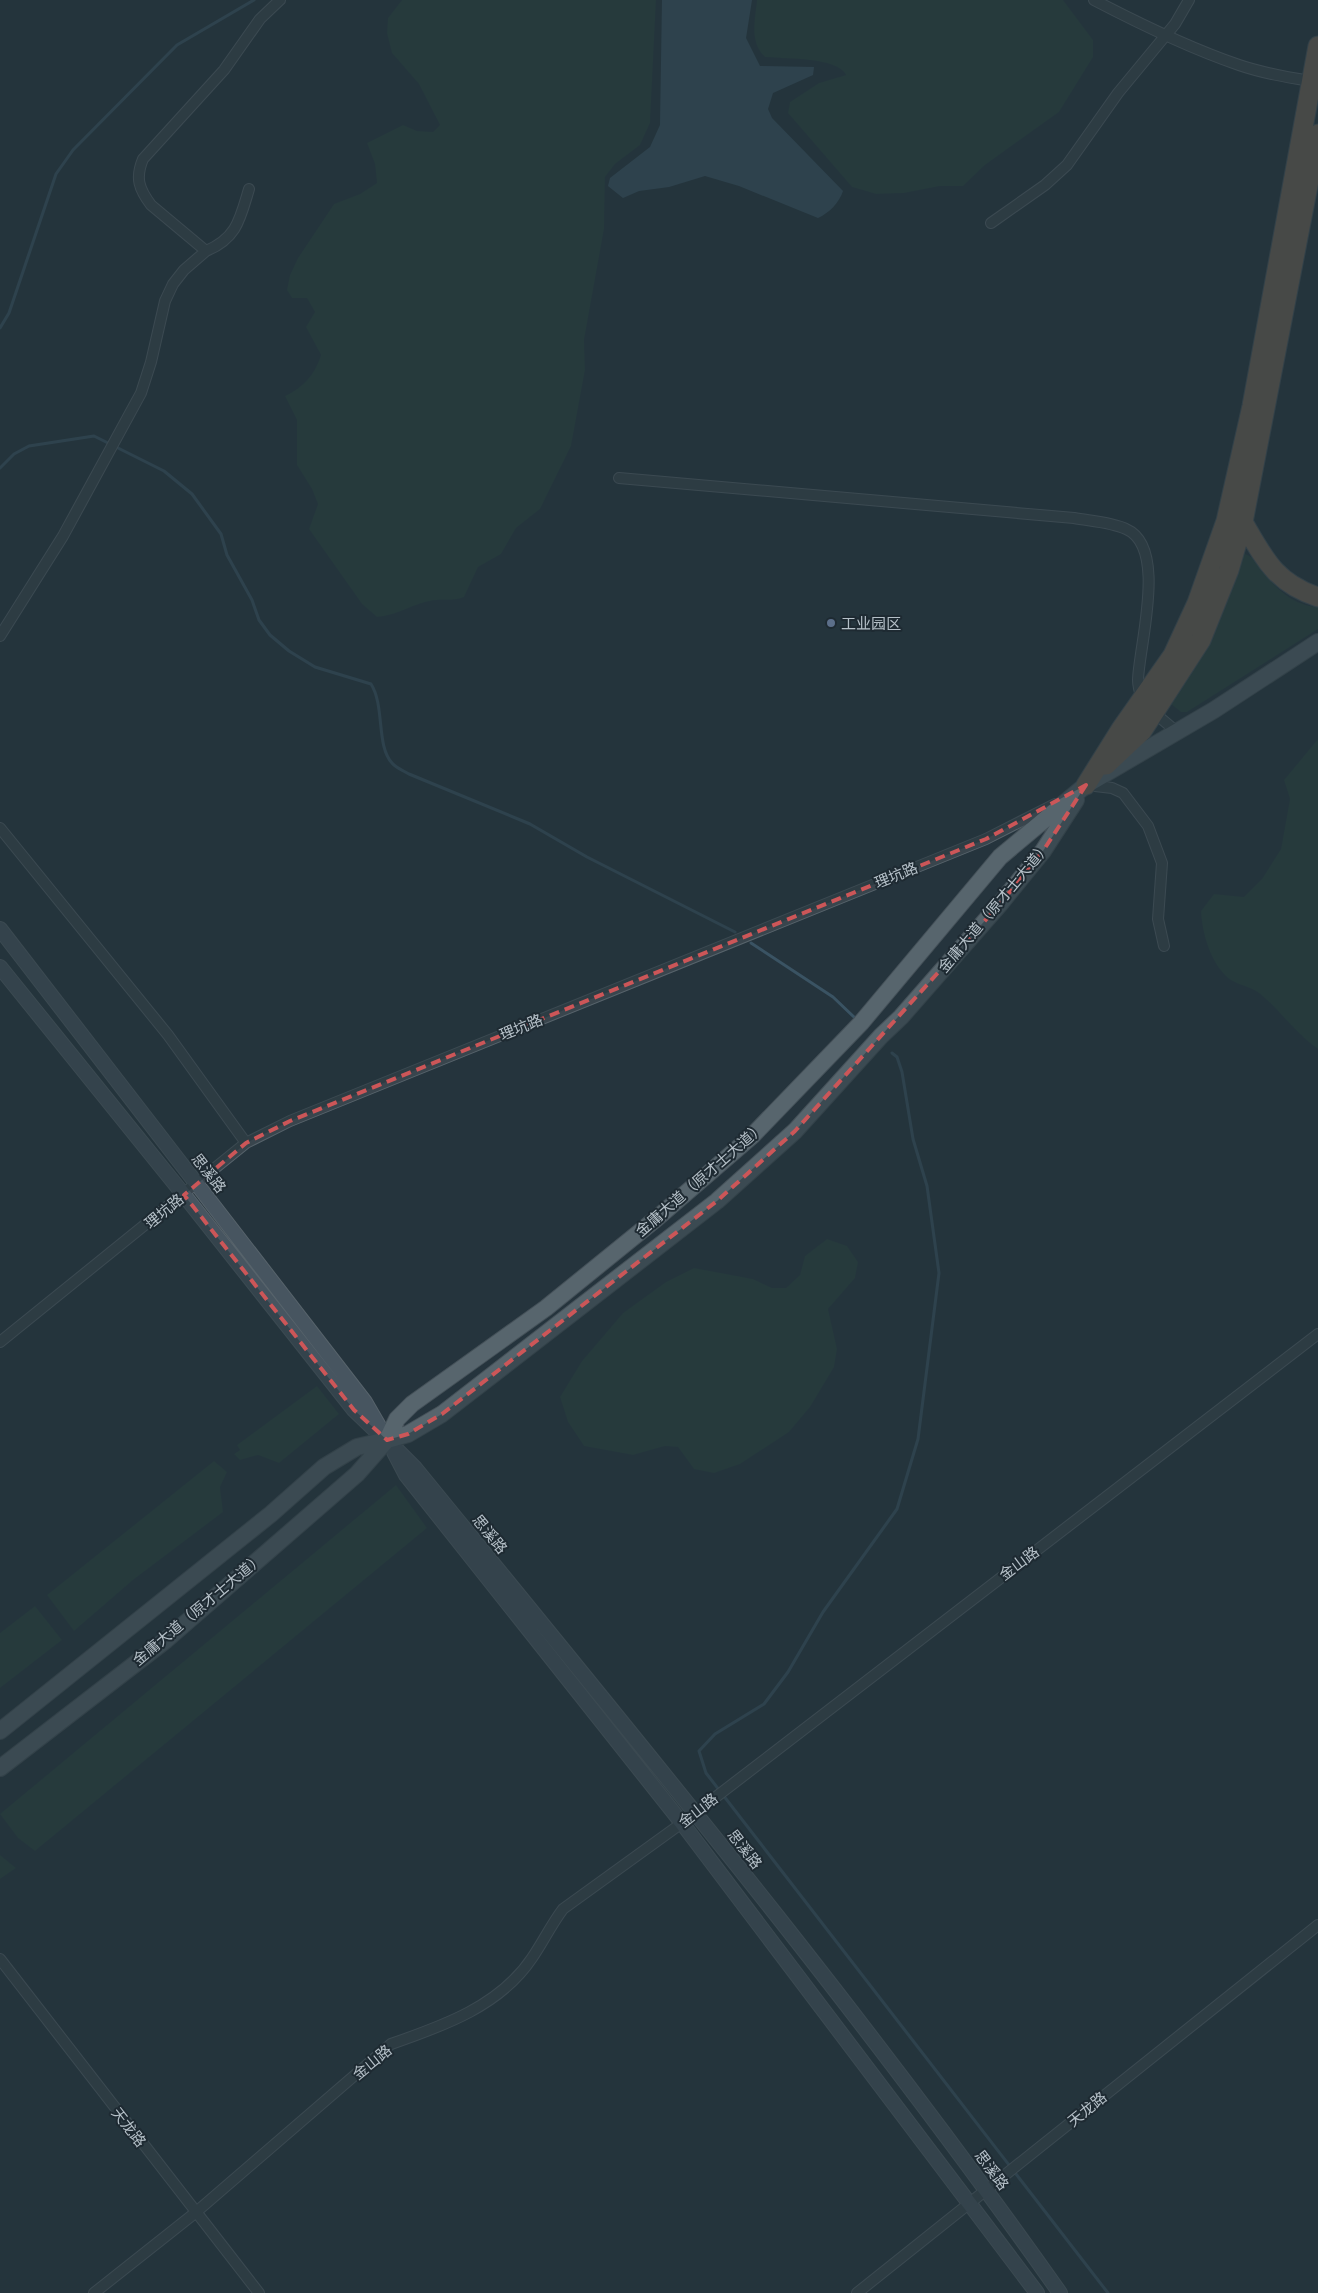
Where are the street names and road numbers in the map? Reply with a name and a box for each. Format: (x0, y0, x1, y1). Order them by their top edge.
street label: 金庸大道（原才士大道） (934, 838, 1054, 976)
street label: 理坑路 (872, 859, 920, 891)
street label: 理坑路 (497, 1011, 545, 1043)
street label: 金庸大道（原才士大道） (632, 1118, 768, 1240)
street label: 思溪路 (188, 1150, 230, 1196)
street label: 理坑路 (141, 1190, 187, 1232)
street label: 思溪路 (469, 1511, 511, 1557)
street label: 金山路 (996, 1543, 1042, 1583)
street label: 金庸大道（原才士大道） (129, 1549, 267, 1669)
street label: 金山路 (675, 1789, 721, 1831)
street label: 思溪路 (724, 1826, 766, 1872)
street label: 金山路 (349, 2041, 395, 2083)
street label: 天龙路 (1064, 2088, 1110, 2130)
street label: 天龙路 (108, 2104, 150, 2150)
street label: 思溪路 (972, 2147, 1012, 2193)

